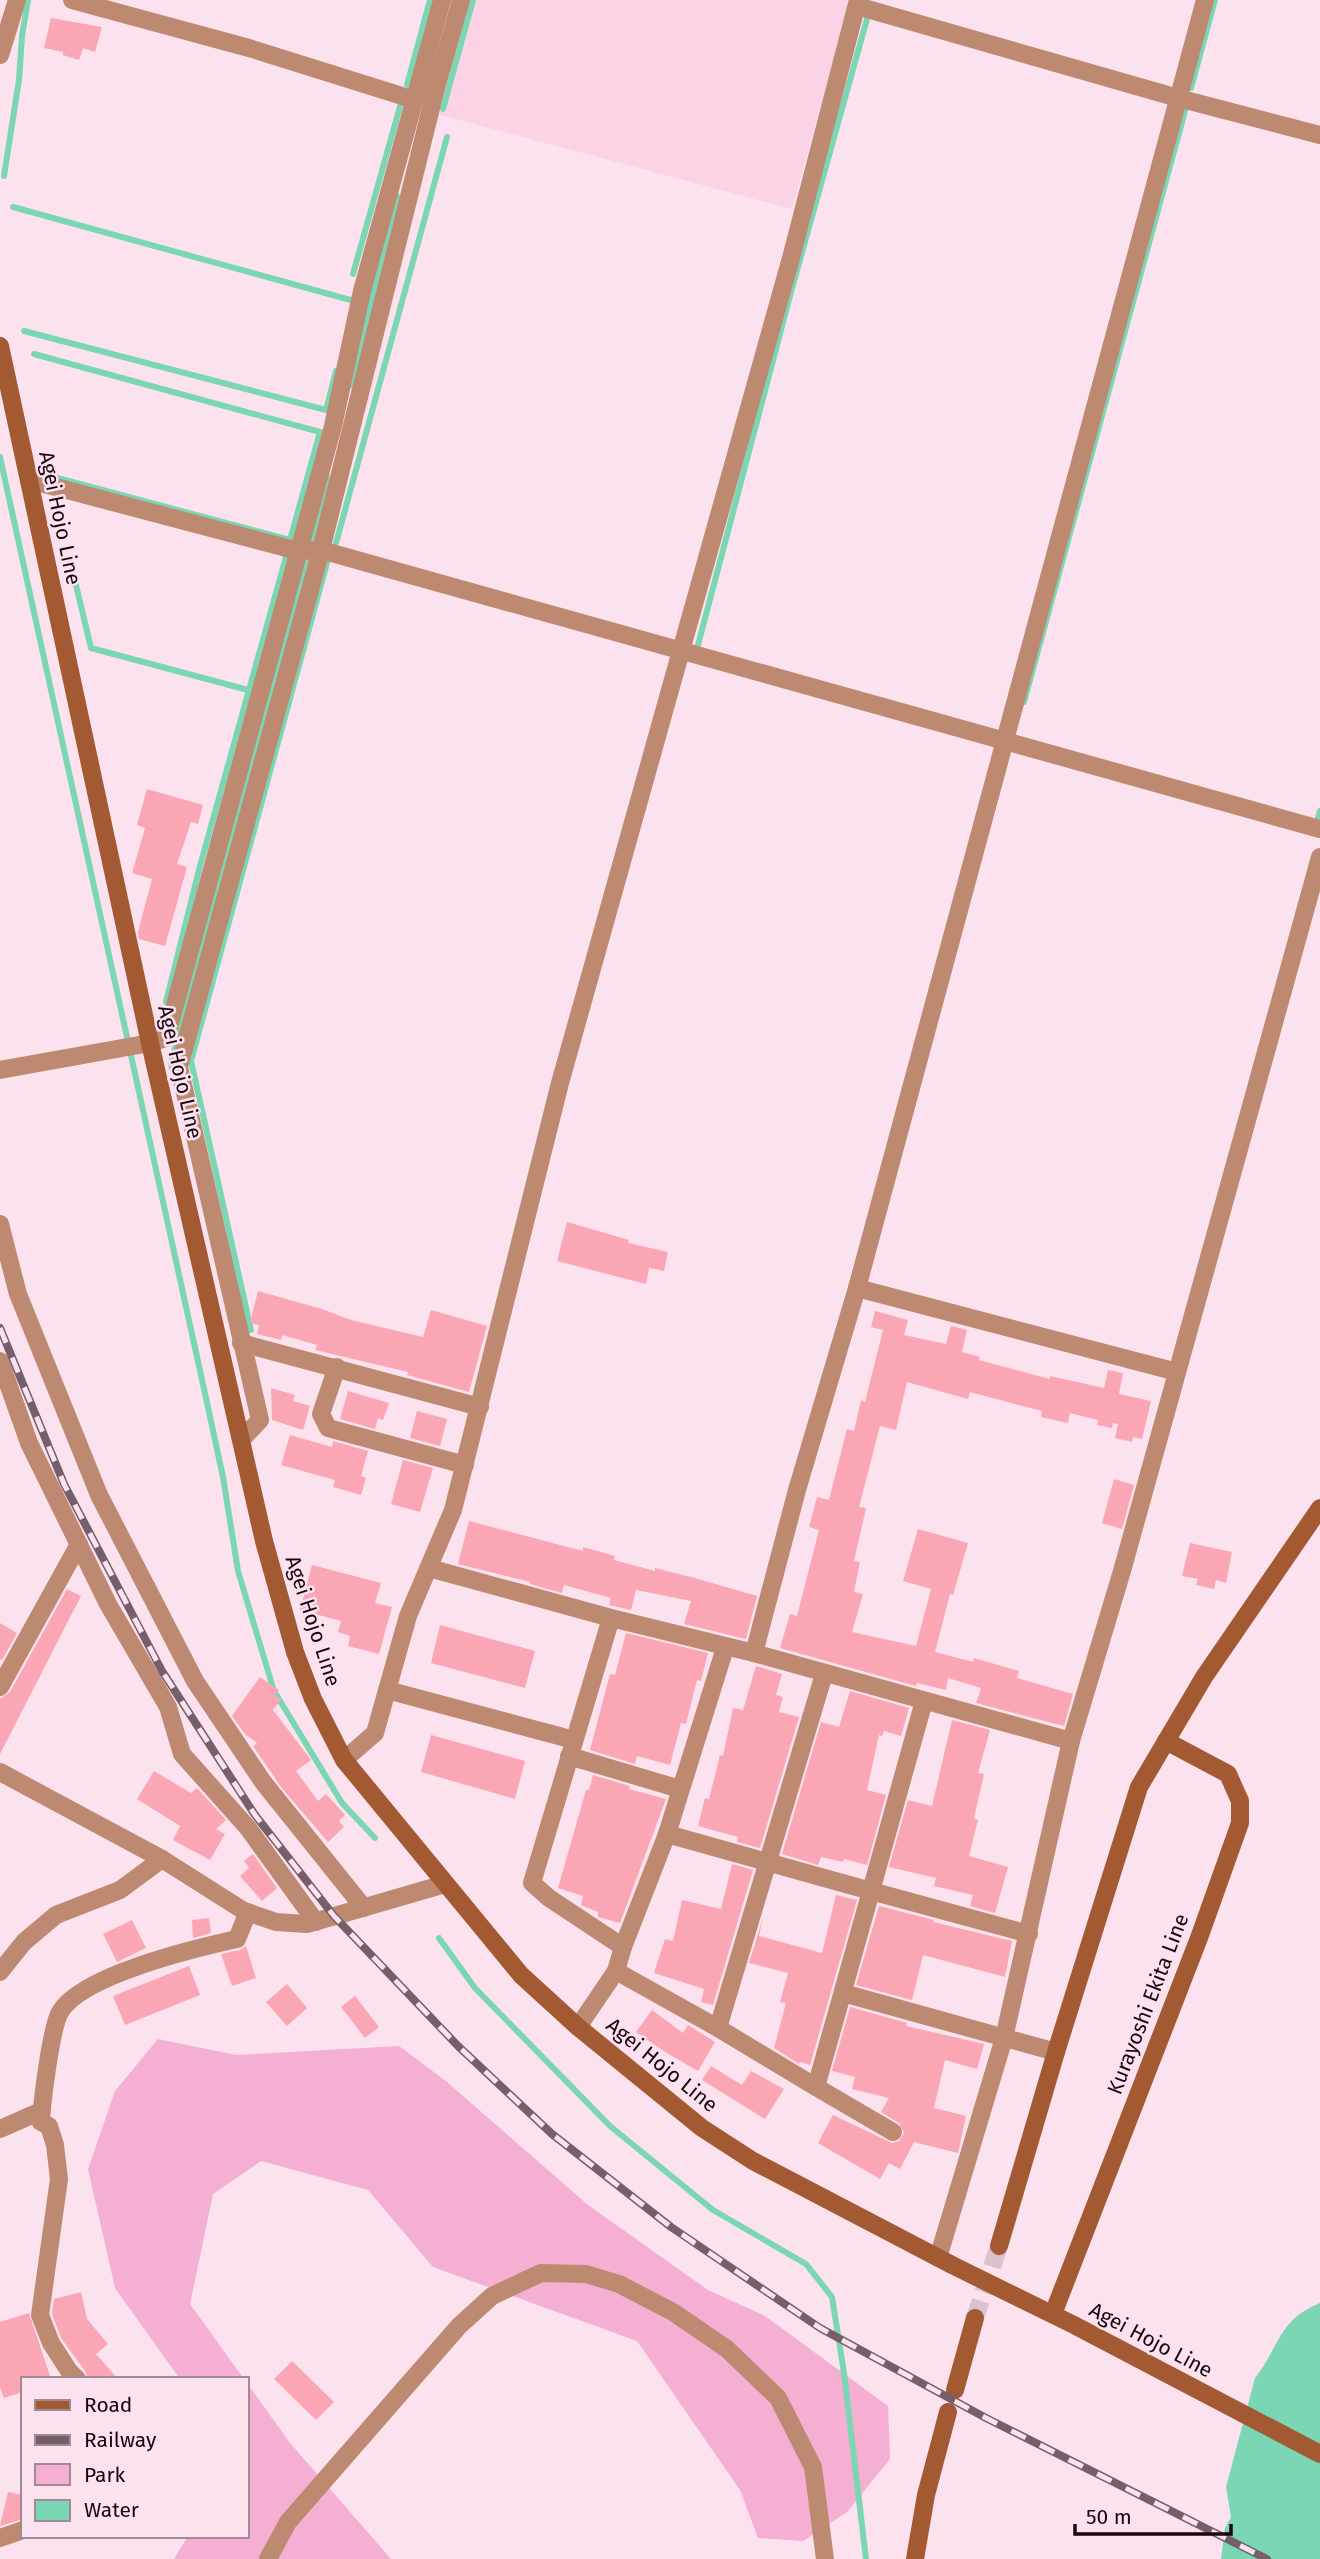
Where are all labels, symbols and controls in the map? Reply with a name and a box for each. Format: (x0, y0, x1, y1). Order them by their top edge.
street label: Agei Hojo Line (33, 449, 87, 587)
street label: Agei Hojo Line (152, 1003, 208, 1141)
street label: Agei Hojo Line (280, 1552, 346, 1690)
street label: Kurayoshi Ekita Line (1102, 1910, 1194, 2098)
street label: Agei Hojo Line (601, 2012, 723, 2118)
street label: Agei Hojo Line (1085, 2297, 1217, 2383)
legend (21, 2377, 248, 2538)
text: Road (84, 2392, 132, 2418)
text: Railway (84, 2427, 157, 2453)
text: Park (84, 2462, 126, 2488)
scale bar (1075, 2492, 1231, 2536)
text: Water (84, 2497, 139, 2523)
text: 50 m (1086, 2504, 1132, 2530)

